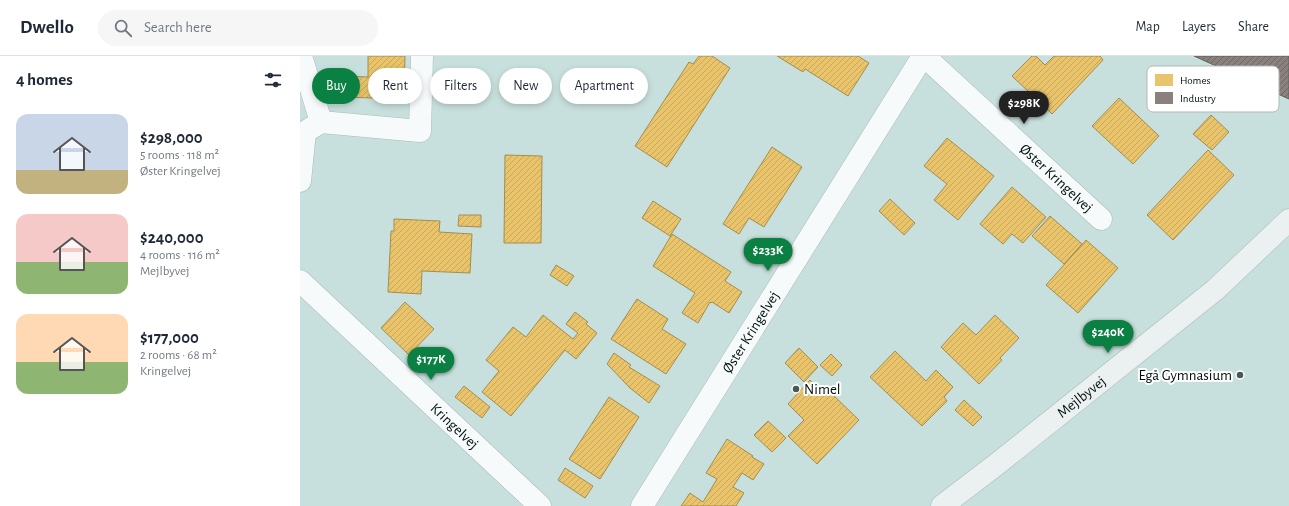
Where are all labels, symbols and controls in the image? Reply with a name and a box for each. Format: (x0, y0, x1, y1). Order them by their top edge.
search box (98, 10, 378, 46)
icon: search (112, 17, 134, 39)
text: Dwello (20, 18, 74, 37)
text: Search here (144, 20, 212, 35)
text: Map (1135, 20, 1160, 34)
text: Layers (1182, 20, 1216, 34)
text: Share (1238, 20, 1269, 34)
legend (1147, 66, 1279, 112)
chip: Buy (312, 68, 360, 104)
chip: Rent (368, 68, 422, 104)
chip: Filters (430, 68, 491, 104)
chip: New (499, 68, 552, 104)
chip: Apartment (560, 68, 648, 104)
icon: filters (262, 69, 284, 91)
text: 4 homes (16, 71, 73, 88)
text: Homes (1180, 75, 1211, 86)
pin: $298K (996, 91, 1052, 125)
text: Industry (1180, 93, 1216, 104)
text: $298K (1008, 97, 1040, 110)
text: $298,000 (140, 129, 203, 146)
icon: home (48, 130, 96, 178)
street label: Øster Kringelvej (1017, 141, 1095, 215)
text: 5 rooms · 118 m² (140, 149, 219, 162)
text: Øster Kringelvej (140, 165, 221, 178)
text: $240,000 (140, 229, 204, 246)
icon: home (48, 230, 96, 278)
pin: $233K (740, 238, 796, 272)
text: $233K (753, 244, 783, 257)
text: 4 rooms · 116 m² (140, 249, 220, 262)
text: Mejlbyvej (140, 265, 189, 278)
street label: Øster Kringelvej (720, 289, 782, 376)
pin: $240K (1080, 320, 1136, 354)
text: $240K (1092, 326, 1124, 339)
text: $177,000 (140, 329, 199, 346)
icon: home (48, 330, 96, 378)
pin: $177K (403, 347, 459, 381)
text: 2 rooms · 68 m² (140, 349, 217, 362)
text: $177K (416, 353, 446, 366)
text: Kringelvej (140, 365, 191, 378)
place label: Egå Gymnasium (1139, 368, 1232, 383)
marker: Egå Gymnasium (1235, 370, 1245, 380)
street label: Mejlbyvej (1055, 373, 1109, 421)
place label: Nimel (804, 382, 841, 397)
marker: Nimel (791, 384, 801, 394)
street label: Kringelvej (428, 401, 481, 452)

